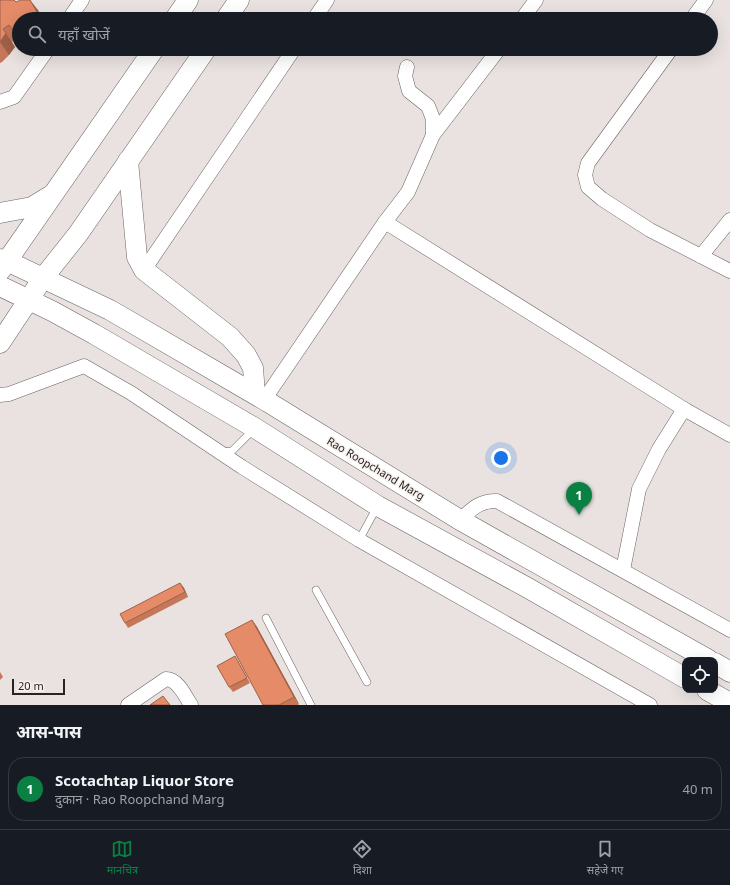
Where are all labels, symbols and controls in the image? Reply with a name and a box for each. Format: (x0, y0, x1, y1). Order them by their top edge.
search box (12, 12, 718, 56)
icon: search (26, 23, 48, 45)
text: यहाँ खोजें (58, 24, 110, 44)
street label: Rao Roopchand Marg (324, 433, 428, 503)
your location (491, 448, 511, 468)
pin: 1 (566, 482, 592, 515)
map controls (682, 657, 718, 693)
button: locate (682, 657, 718, 693)
scale bar (12, 677, 65, 696)
text: 20 m (18, 678, 44, 693)
text: आस-पास (16, 720, 81, 743)
text: Scotachtap Liquor Store (55, 770, 234, 790)
text: 1 (26, 780, 34, 798)
text: 40 m (683, 780, 713, 798)
text: दुकान · Rao Roopchand Marg (55, 790, 224, 808)
tab: मानचित्र (107, 838, 138, 877)
tab: दिशा (351, 838, 373, 877)
tab: सहेजे गए (587, 838, 623, 877)

